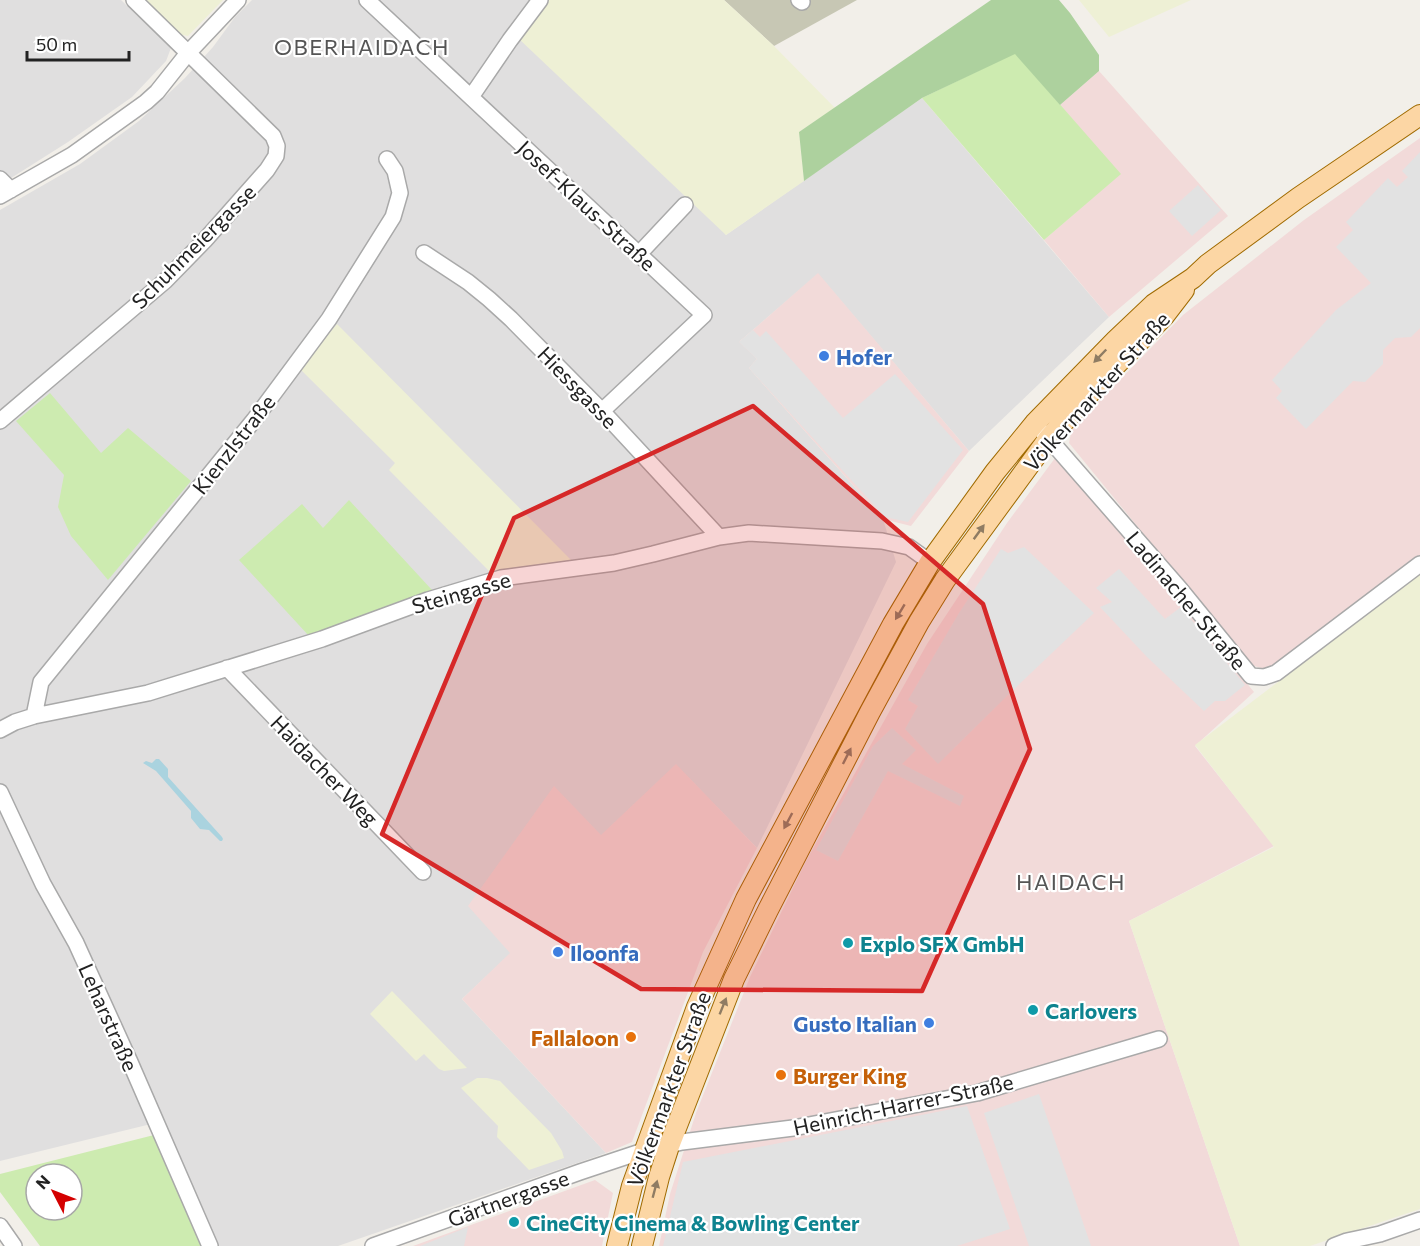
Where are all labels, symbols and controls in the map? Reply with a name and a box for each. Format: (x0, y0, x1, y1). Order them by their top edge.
scale bar (27, 24, 129, 62)
text: 50 m (36, 33, 77, 55)
district label: OBERHAIDACH (274, 33, 450, 60)
street label: Josef-Klaus-Straße (513, 135, 661, 275)
street label: Schuhmeiergasse (126, 179, 260, 313)
street label: Völkermarkter Straße (1018, 306, 1174, 476)
street label: Hiessgasse (533, 341, 623, 433)
place label: Hofer (836, 344, 893, 369)
one-way arrow (1094, 348, 1107, 363)
marker: Hofer (817, 349, 831, 363)
street label: Kienzlstraße (186, 389, 280, 499)
one-way arrow (973, 525, 985, 540)
street label: Ladinacher Straße (1122, 526, 1252, 674)
street label: Steingasse (409, 566, 513, 618)
one-way arrow (895, 604, 906, 620)
street label: Haidacher Weg (266, 710, 384, 830)
one-way arrow (842, 748, 852, 765)
one-way arrow (783, 812, 792, 829)
district label: HAIDACH (1016, 868, 1126, 895)
place label: Explo SFX GmbH (860, 931, 1025, 956)
marker: Explo SFX GmbH (841, 936, 855, 950)
place label: Iloonfa (570, 940, 639, 965)
marker: Iloonfa (551, 945, 565, 959)
street label: Leharstraße (74, 959, 144, 1075)
street label: Völkermarkter Straße (621, 988, 715, 1190)
one-way arrow (718, 997, 728, 1015)
place label: Carlovers (1045, 998, 1137, 1023)
marker: Carlovers (1026, 1003, 1040, 1017)
place label: Gusto Italian (793, 1011, 917, 1036)
marker: Gusto Italian (922, 1016, 936, 1030)
place label: Fallaloon (531, 1025, 619, 1050)
marker: Fallaloon (624, 1030, 638, 1044)
place label: Burger King (793, 1063, 907, 1088)
marker: Burger King (774, 1068, 788, 1082)
street label: Heinrich-Harrer-Straße (791, 1068, 1015, 1140)
north arrow (24, 1162, 84, 1222)
street label: Gärtnergasse (444, 1165, 572, 1231)
text: N (31, 1171, 54, 1192)
one-way arrow (651, 1180, 661, 1198)
place label: CineCity Cinema & Bowling Center (526, 1210, 860, 1235)
marker: CineCity Cinema & Bowling Center (507, 1215, 521, 1229)

